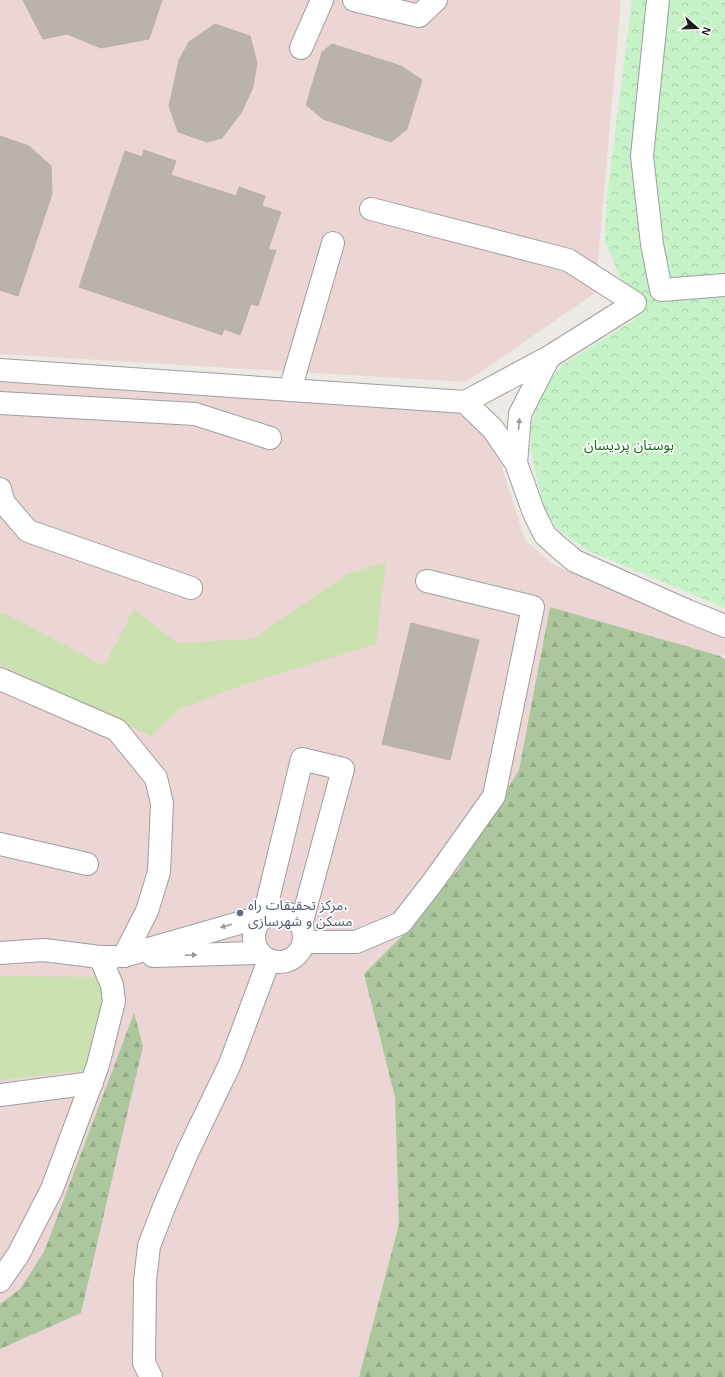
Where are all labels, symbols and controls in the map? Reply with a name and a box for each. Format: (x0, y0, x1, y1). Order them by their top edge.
north arrow (677, 8, 717, 48)
text: N (699, 26, 713, 37)
one-way arrow (516, 418, 523, 430)
park label: بوستان پردیسان (584, 437, 674, 455)
place label: مرکز تحقیقات راه، مسکن و شهرسازی (248, 897, 353, 930)
marker: مرکز تحقیقات راه، مسکن و شهرسازی (235, 908, 245, 918)
one-way arrow (220, 924, 233, 930)
one-way arrow (185, 952, 198, 958)

